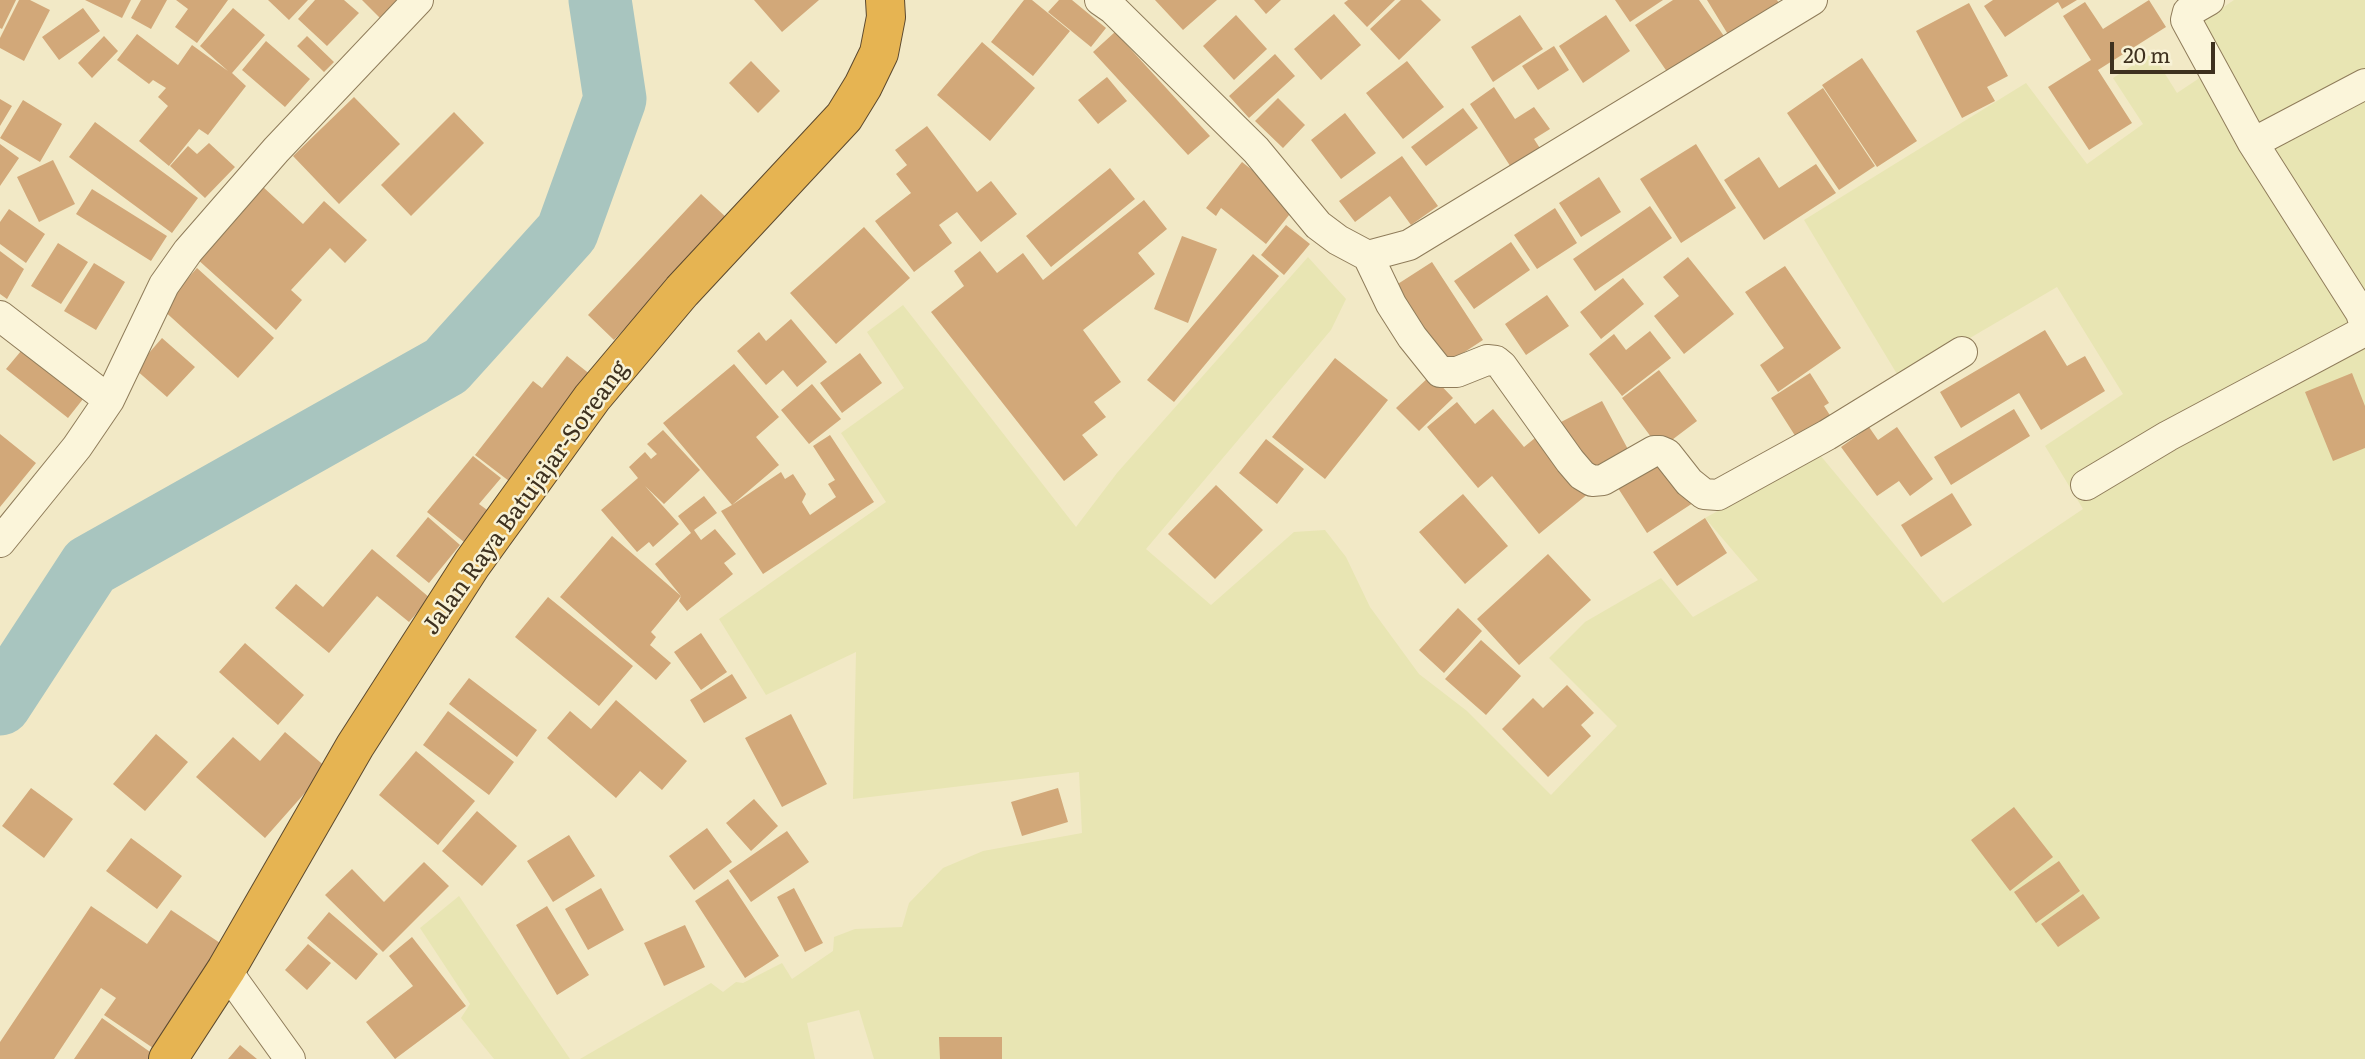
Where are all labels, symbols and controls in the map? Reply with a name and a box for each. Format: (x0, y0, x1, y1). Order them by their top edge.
scale bar (2113, 28, 2218, 72)
text: 20 m (2123, 38, 2170, 69)
street label: Jalan Raya Batujajar-Soreang (417, 355, 635, 641)

